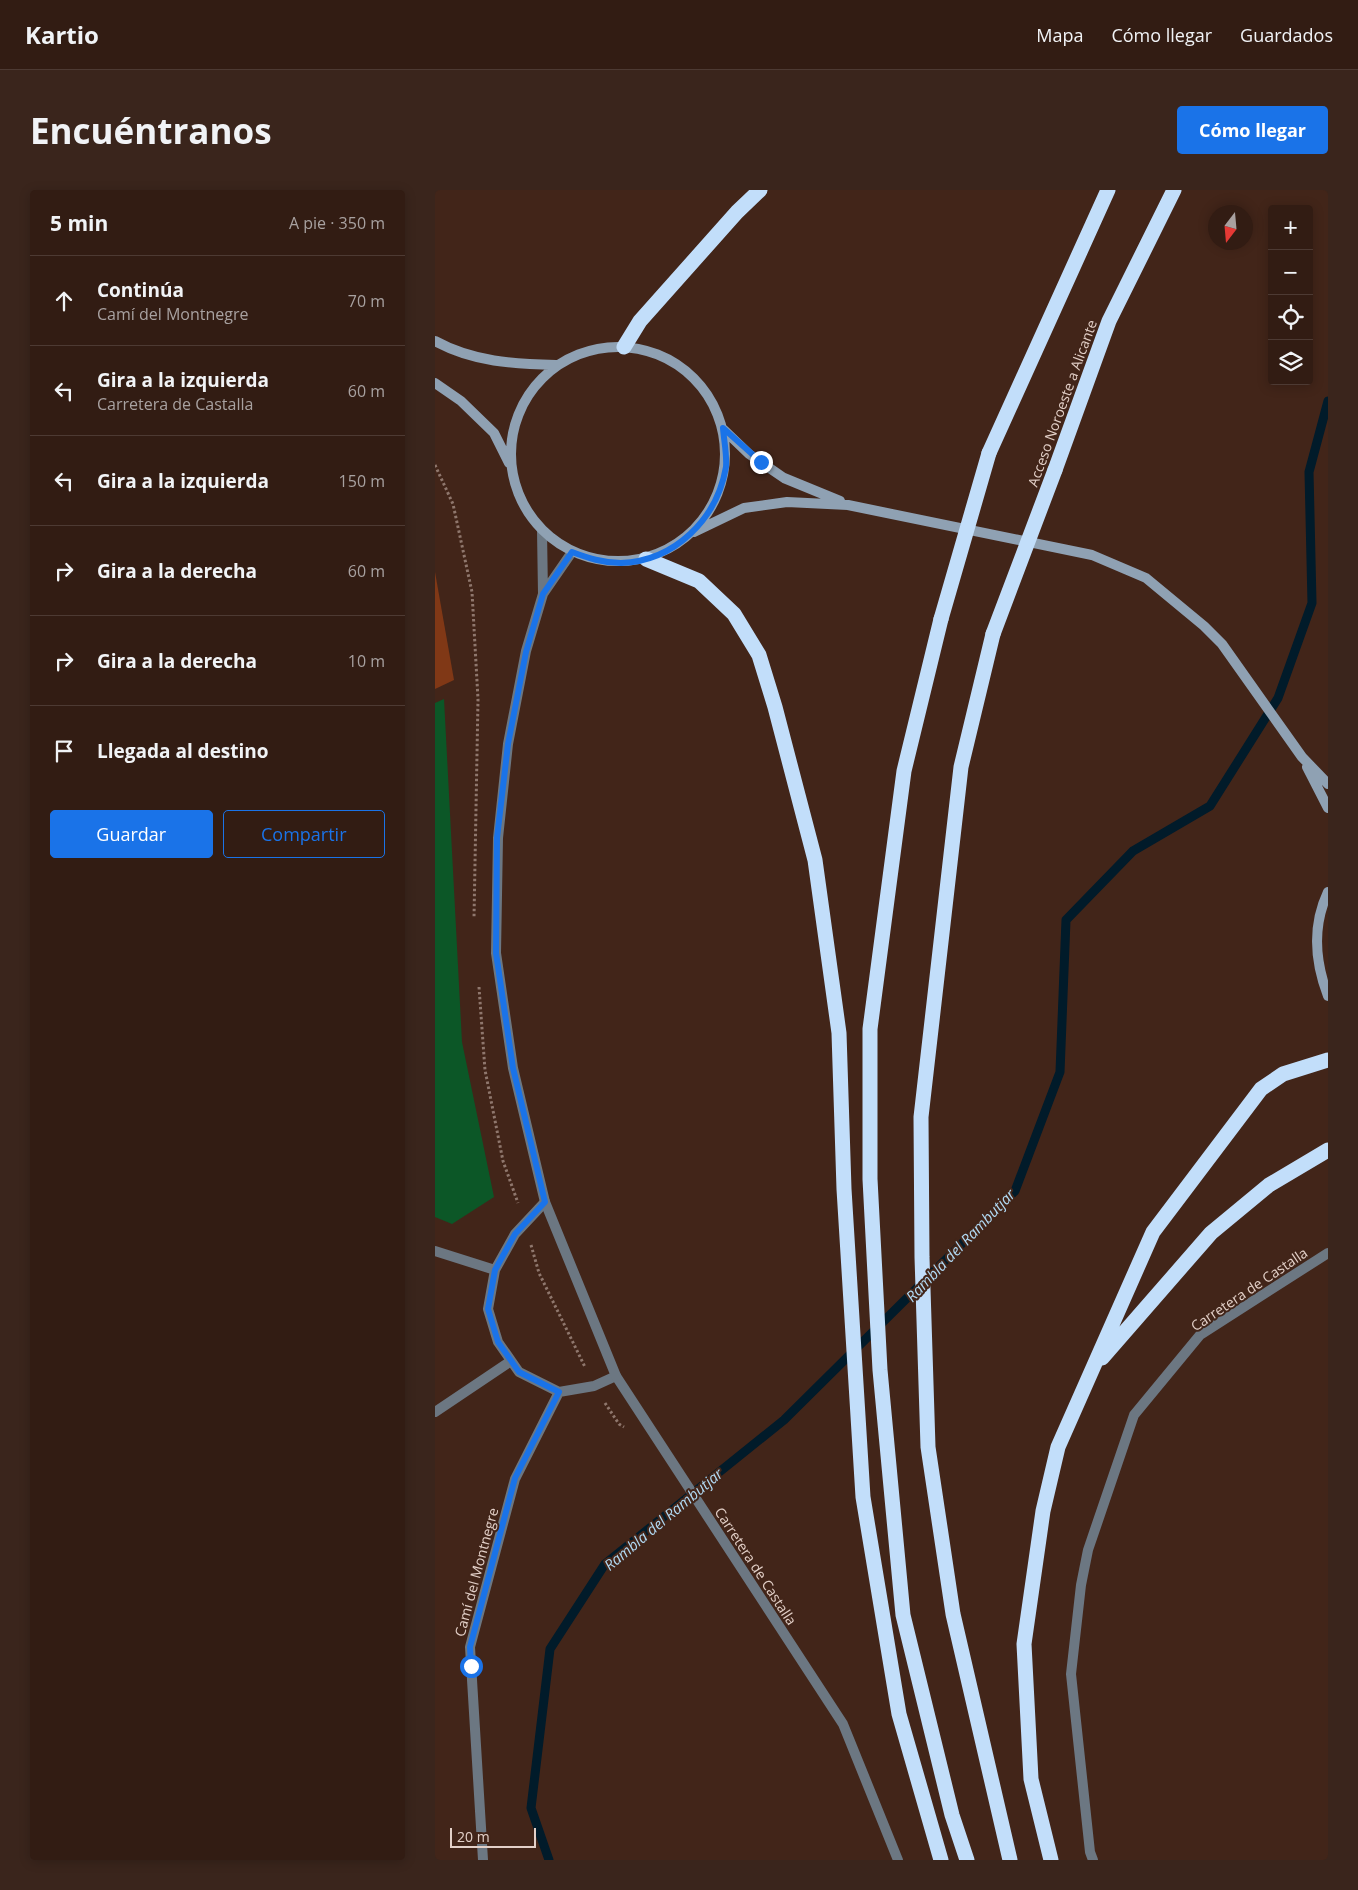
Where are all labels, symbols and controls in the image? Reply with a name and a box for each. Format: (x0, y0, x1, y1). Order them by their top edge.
text: Kartio (25, 18, 99, 51)
text: Mapa (1036, 23, 1083, 47)
text: Cómo llegar (1111, 23, 1212, 47)
text: Guardados (1240, 23, 1333, 47)
button: Cómo llegar (1177, 106, 1328, 154)
text: Encuéntranos (30, 107, 272, 154)
north arrow (1208, 205, 1253, 250)
map controls (1268, 205, 1313, 385)
button: + (1268, 205, 1313, 250)
text: 5 min (50, 209, 108, 237)
text: A pie · 350 m (289, 212, 385, 234)
button: − (1268, 250, 1313, 295)
text: Continúa (97, 277, 184, 303)
icon: ahead (50, 287, 78, 315)
text: 70 m (348, 290, 385, 312)
button: locate (1268, 295, 1313, 340)
text: Camí del Montnegre (97, 303, 248, 325)
street label: Acceso Noroeste a Alicante (1023, 317, 1101, 489)
button: layers (1268, 340, 1313, 385)
text: Gira a la izquierda (97, 367, 269, 393)
icon: left (50, 377, 78, 405)
text: 60 m (348, 380, 385, 402)
text: Carretera de Castalla (97, 393, 253, 415)
route end (750, 451, 773, 474)
icon: left (50, 467, 78, 495)
text: Gira a la izquierda (97, 468, 269, 494)
text: 150 m (339, 470, 385, 492)
icon: right (50, 557, 78, 585)
text: Gira a la derecha (97, 558, 257, 584)
text: 60 m (348, 560, 385, 582)
icon: right (50, 647, 78, 675)
text: Gira a la derecha (97, 648, 257, 674)
text: 10 m (348, 650, 385, 672)
icon: arrive (50, 737, 78, 765)
text: Llegada al destino (97, 738, 269, 764)
button: Guardar (50, 810, 213, 858)
button: Compartir (223, 810, 385, 858)
water label: Rambla del Rambutjar (901, 1184, 1020, 1306)
street label: Carretera de Castalla (1187, 1243, 1311, 1335)
water label: Rambla del Rambutjar (599, 1463, 727, 1575)
street label: Carretera de Castalla (711, 1503, 801, 1629)
street label: Camí del Montnegre (450, 1505, 502, 1638)
route start (460, 1655, 483, 1678)
scale bar (450, 1825, 536, 1848)
text: 20 m (457, 1827, 490, 1846)

